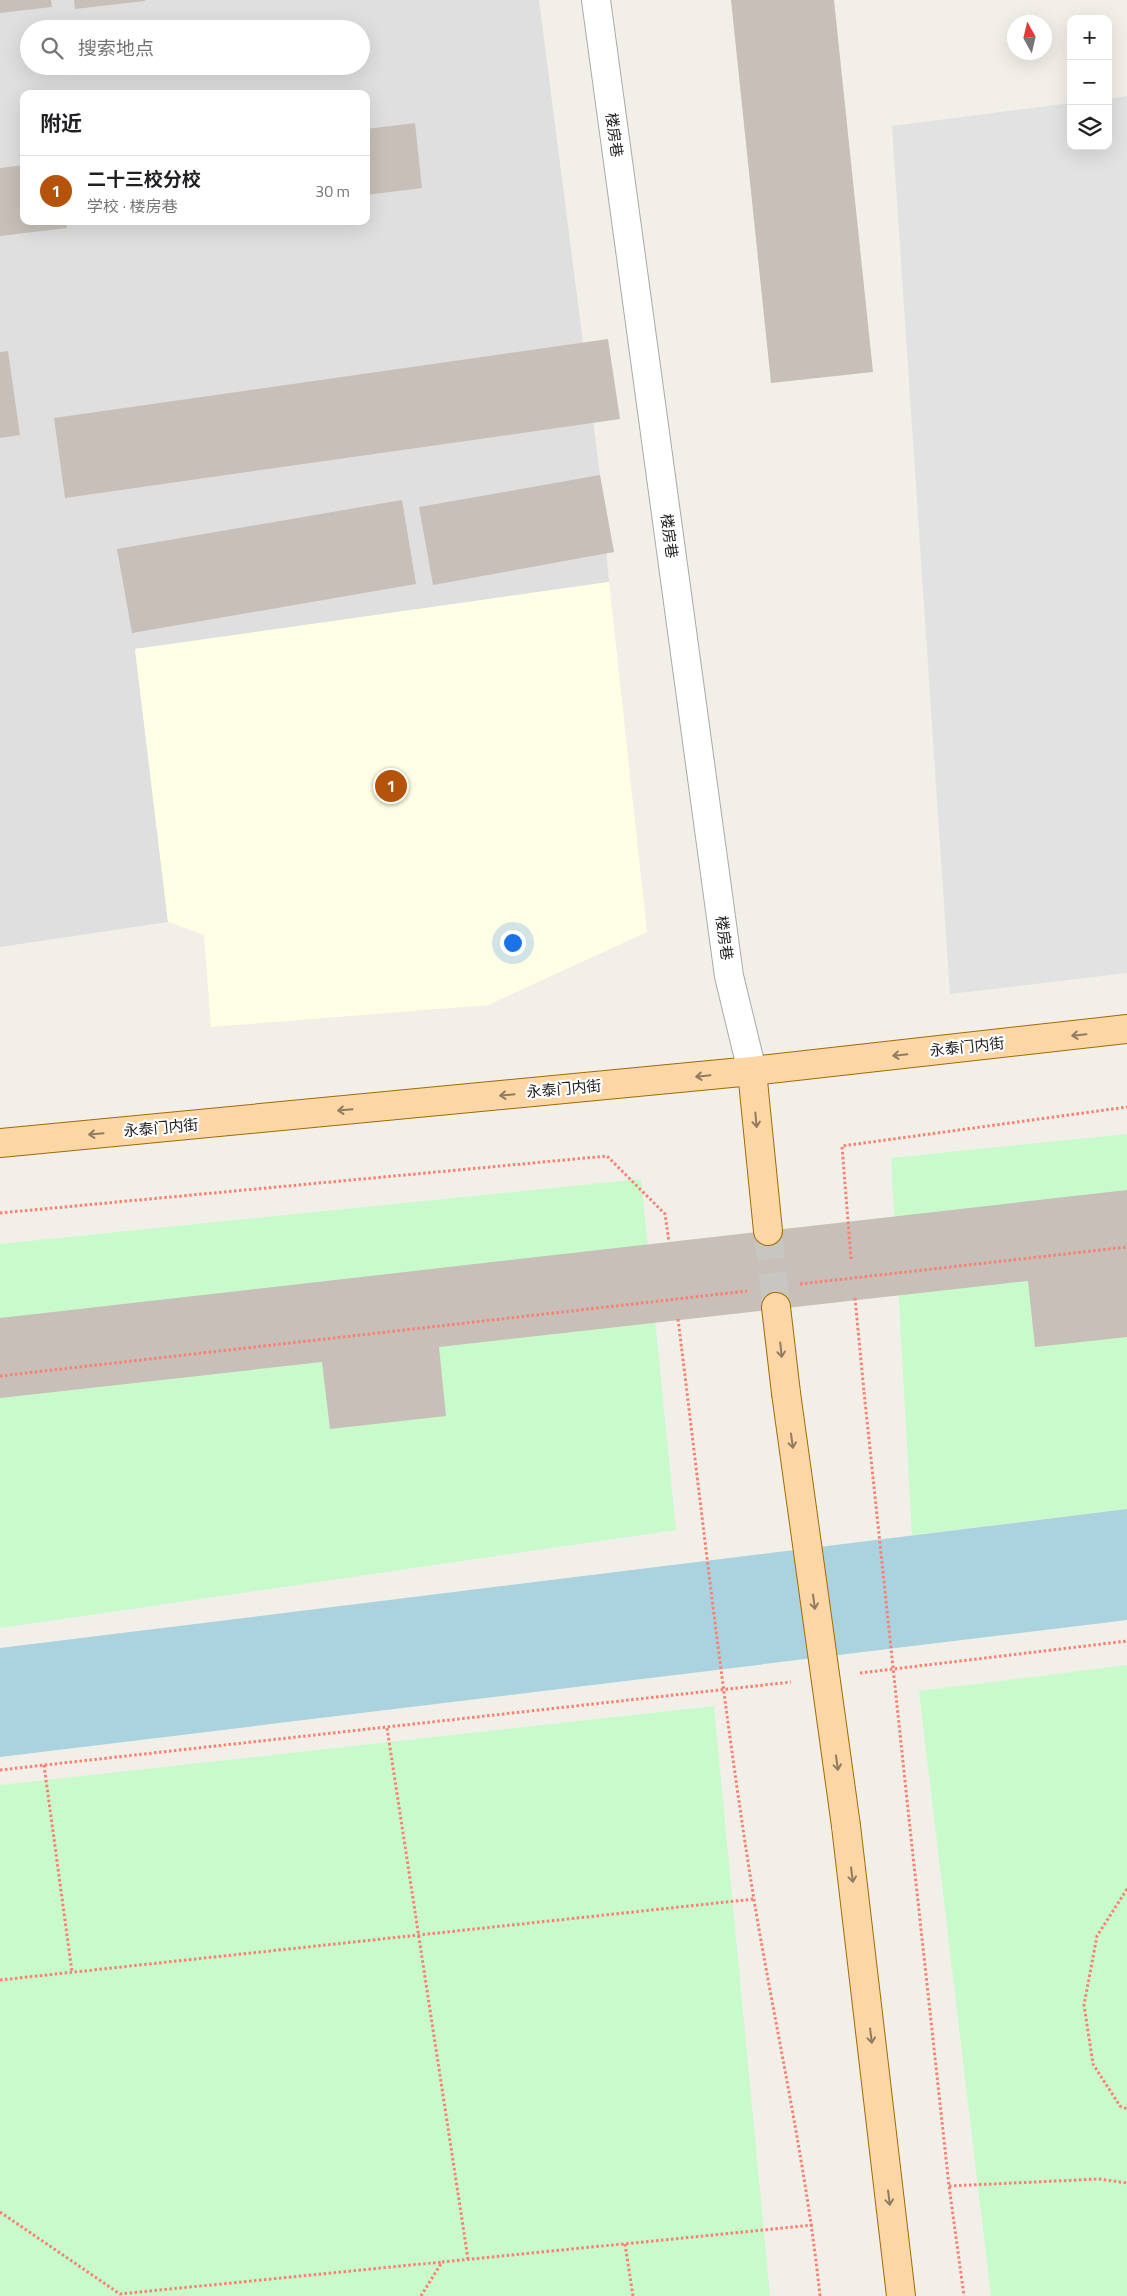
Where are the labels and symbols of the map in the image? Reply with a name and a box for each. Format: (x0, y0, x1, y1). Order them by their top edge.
north arrow (1007, 15, 1052, 60)
street label: 楼房巷 (600, 111, 629, 159)
street label: 楼房巷 (655, 512, 684, 560)
pin: 1 (375, 767, 407, 805)
street label: 楼房巷 (710, 914, 739, 962)
your location (500, 930, 526, 956)
one-way arrow (1071, 1030, 1087, 1040)
street label: 永泰门内街 (928, 1031, 1005, 1062)
one-way arrow (892, 1050, 908, 1060)
one-way arrow (695, 1071, 711, 1081)
street label: 永泰门内街 (526, 1074, 602, 1103)
one-way arrow (499, 1090, 515, 1100)
one-way arrow (337, 1105, 353, 1115)
one-way arrow (751, 1111, 761, 1127)
street label: 永泰门内街 (123, 1113, 199, 1142)
one-way arrow (88, 1129, 104, 1139)
one-way arrow (776, 1342, 786, 1358)
one-way arrow (787, 1433, 797, 1449)
one-way arrow (810, 1594, 820, 1610)
one-way arrow (832, 1755, 842, 1771)
one-way arrow (847, 1867, 857, 1883)
one-way arrow (866, 2028, 876, 2044)
one-way arrow (884, 2189, 894, 2205)

